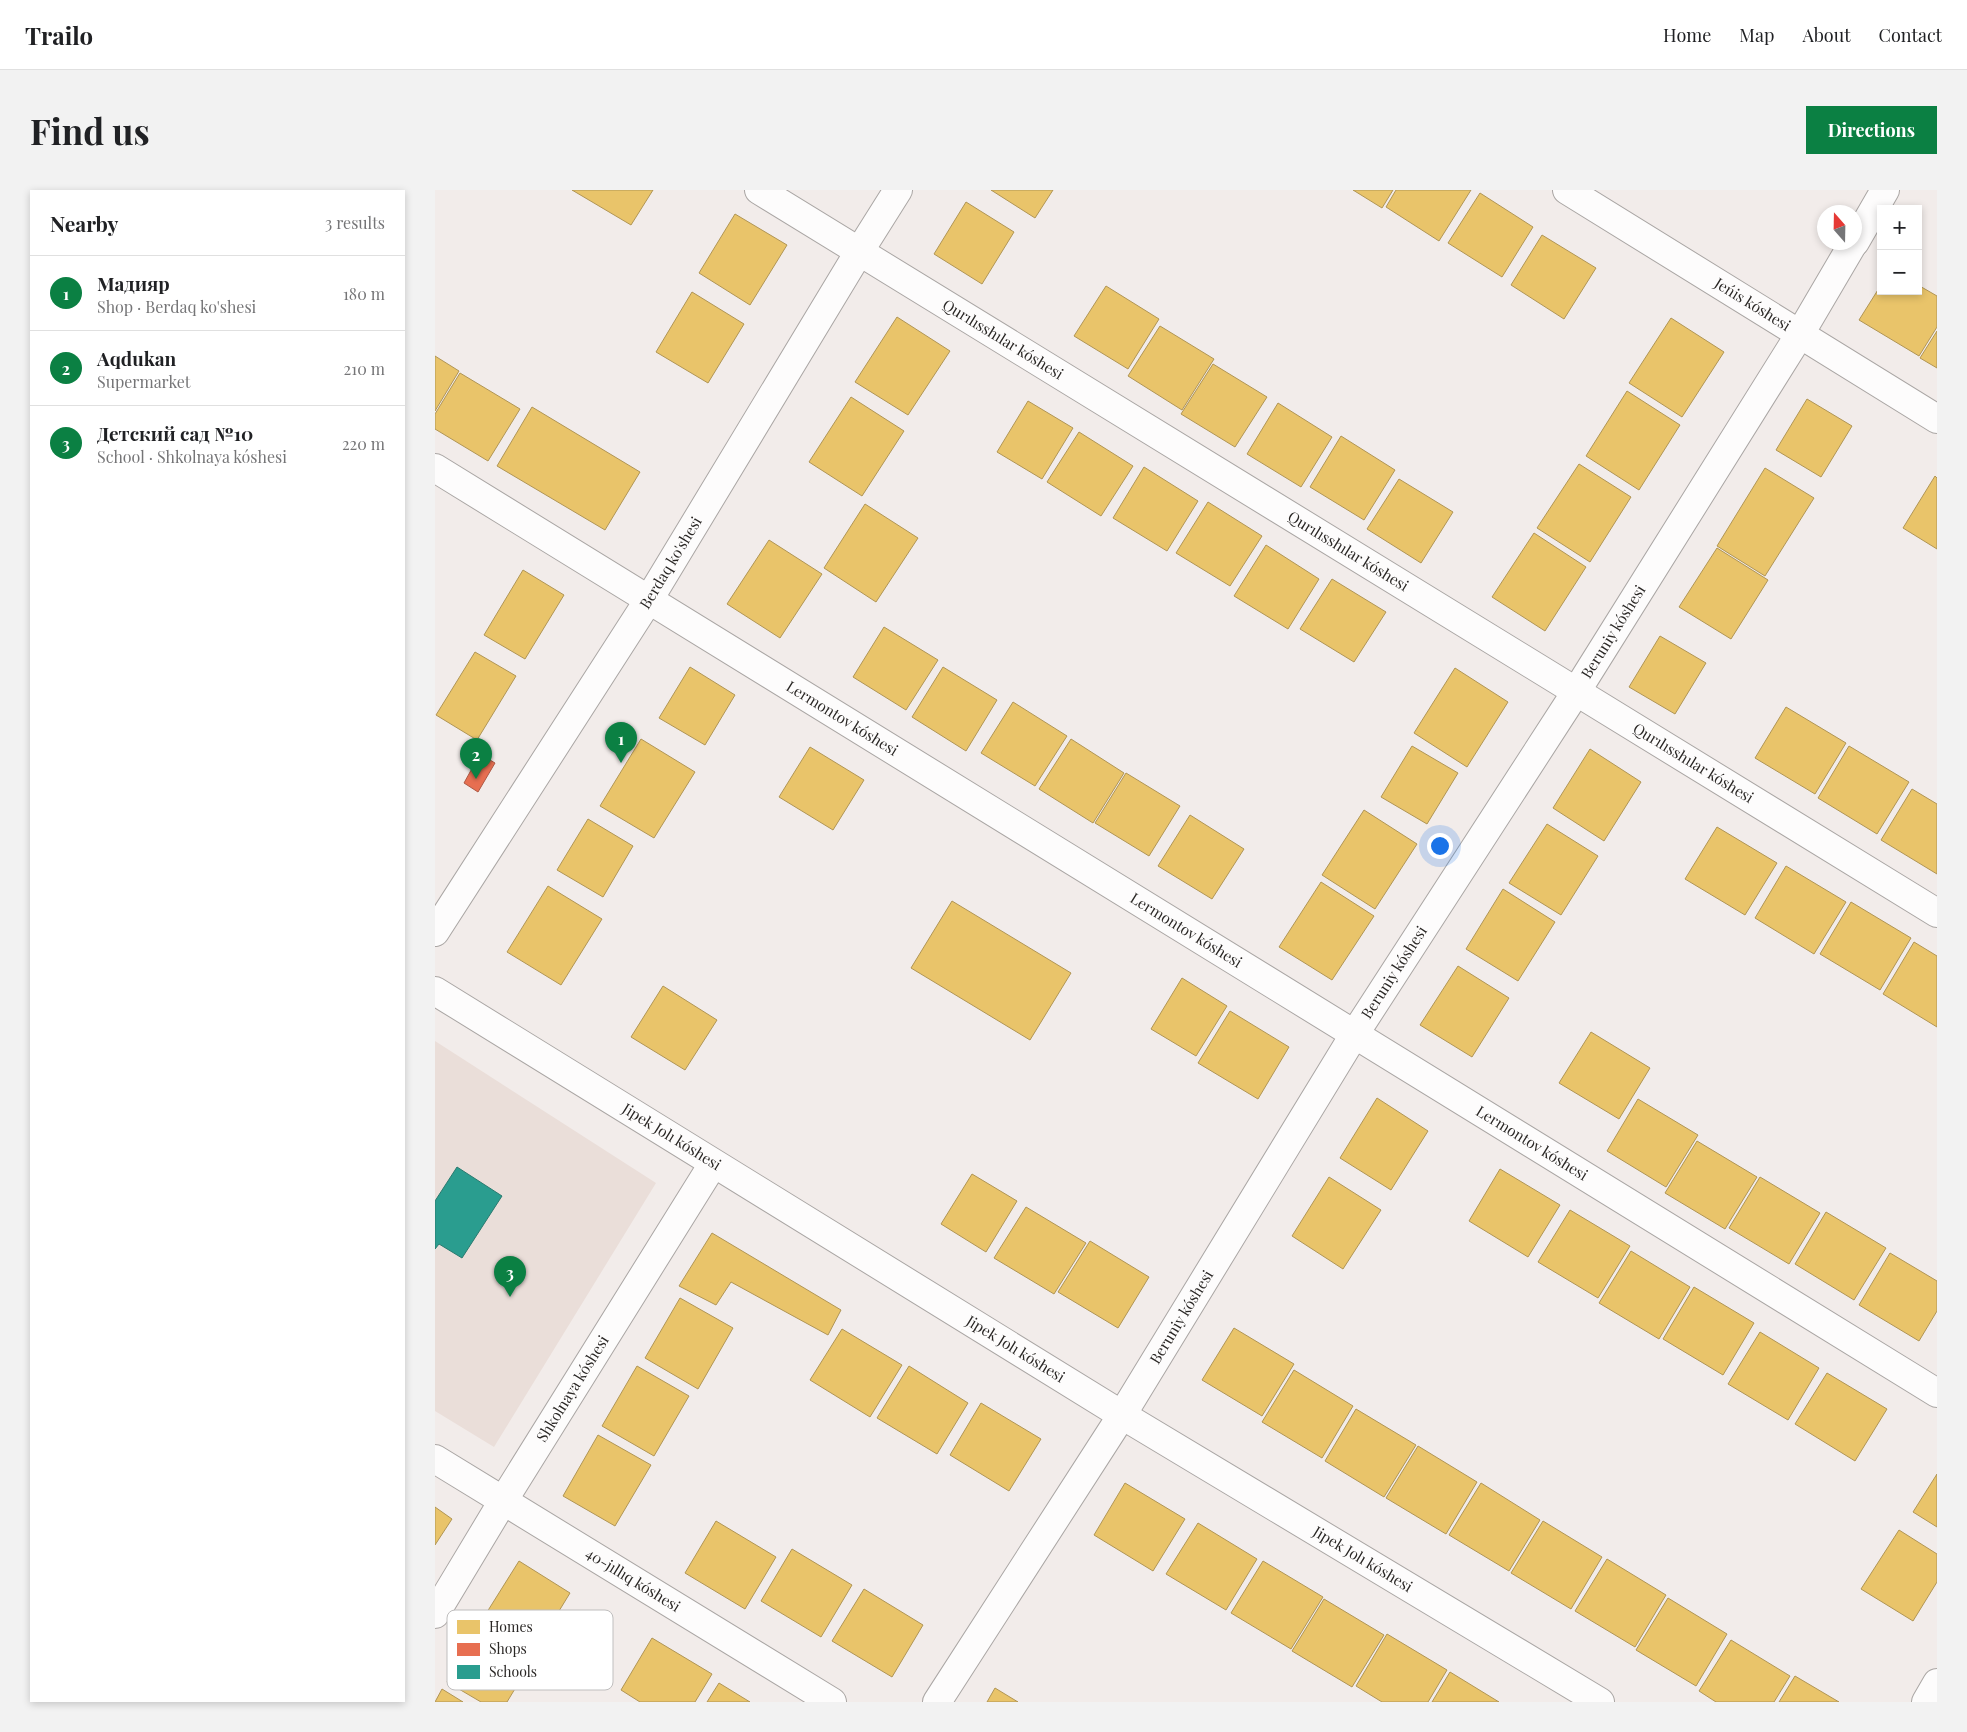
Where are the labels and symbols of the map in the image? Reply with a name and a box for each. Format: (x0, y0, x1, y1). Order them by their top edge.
north arrow (1817, 205, 1862, 250)
street label: Jeńis kóshesi (1710, 272, 1795, 335)
street label: Qurılısshılar kóshesi (939, 294, 1068, 384)
street label: Qurılısshılar kóshesi (1284, 506, 1413, 596)
street label: Berdaq ko'shesi (635, 512, 706, 612)
street label: Beruniy kóshesi (1576, 581, 1650, 682)
street label: Lermontov kóshesi (783, 676, 903, 760)
street label: Qurılısshılar kóshesi (1630, 718, 1758, 807)
pin: 1 (605, 722, 637, 763)
pin: 2 (460, 738, 492, 779)
your location (1427, 833, 1453, 859)
street label: Lermontov kóshesi (1127, 888, 1247, 972)
street label: Beruniy kóshesi (1356, 921, 1431, 1022)
street label: Jipek Jolı kóshesi (618, 1098, 726, 1174)
street label: Lermontov kóshesi (1473, 1101, 1592, 1185)
pin: 3 (494, 1256, 526, 1297)
street label: Beruniy kóshesi (1145, 1266, 1217, 1367)
street label: Jipek Jolı kóshesi (962, 1310, 1069, 1387)
street label: Shkolnaya kóshesi (531, 1331, 613, 1445)
street label: Jipek Jolı kóshesi (1309, 1521, 1417, 1596)
street label: 40-jıllıq kóshesi (582, 1543, 685, 1616)
legend (447, 1610, 613, 1690)
text: Homes (489, 1617, 533, 1636)
text: Shops (489, 1639, 527, 1658)
text: Schools (489, 1662, 537, 1681)

